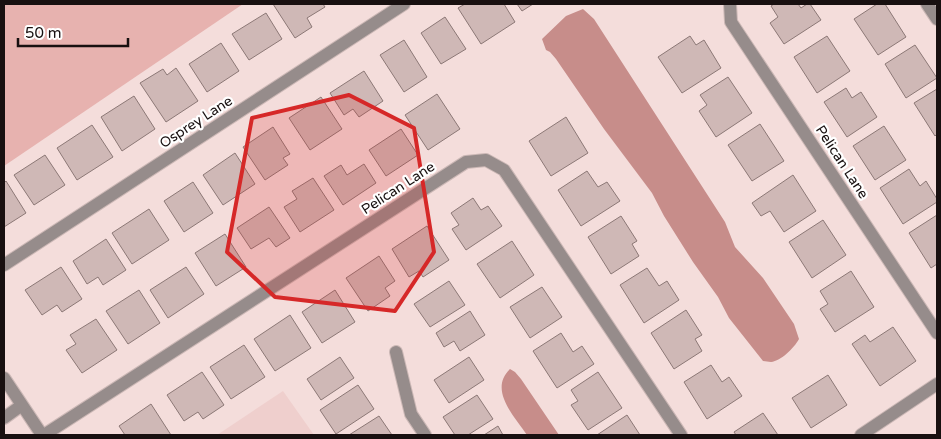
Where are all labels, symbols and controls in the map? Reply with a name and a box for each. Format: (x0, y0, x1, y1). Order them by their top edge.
scale bar (18, 15, 128, 47)
text: 50 m (25, 24, 62, 42)
street label: Osprey Lane (156, 92, 236, 152)
street label: Pelican Lane (812, 122, 872, 202)
street label: Pelican Lane (358, 158, 438, 218)

